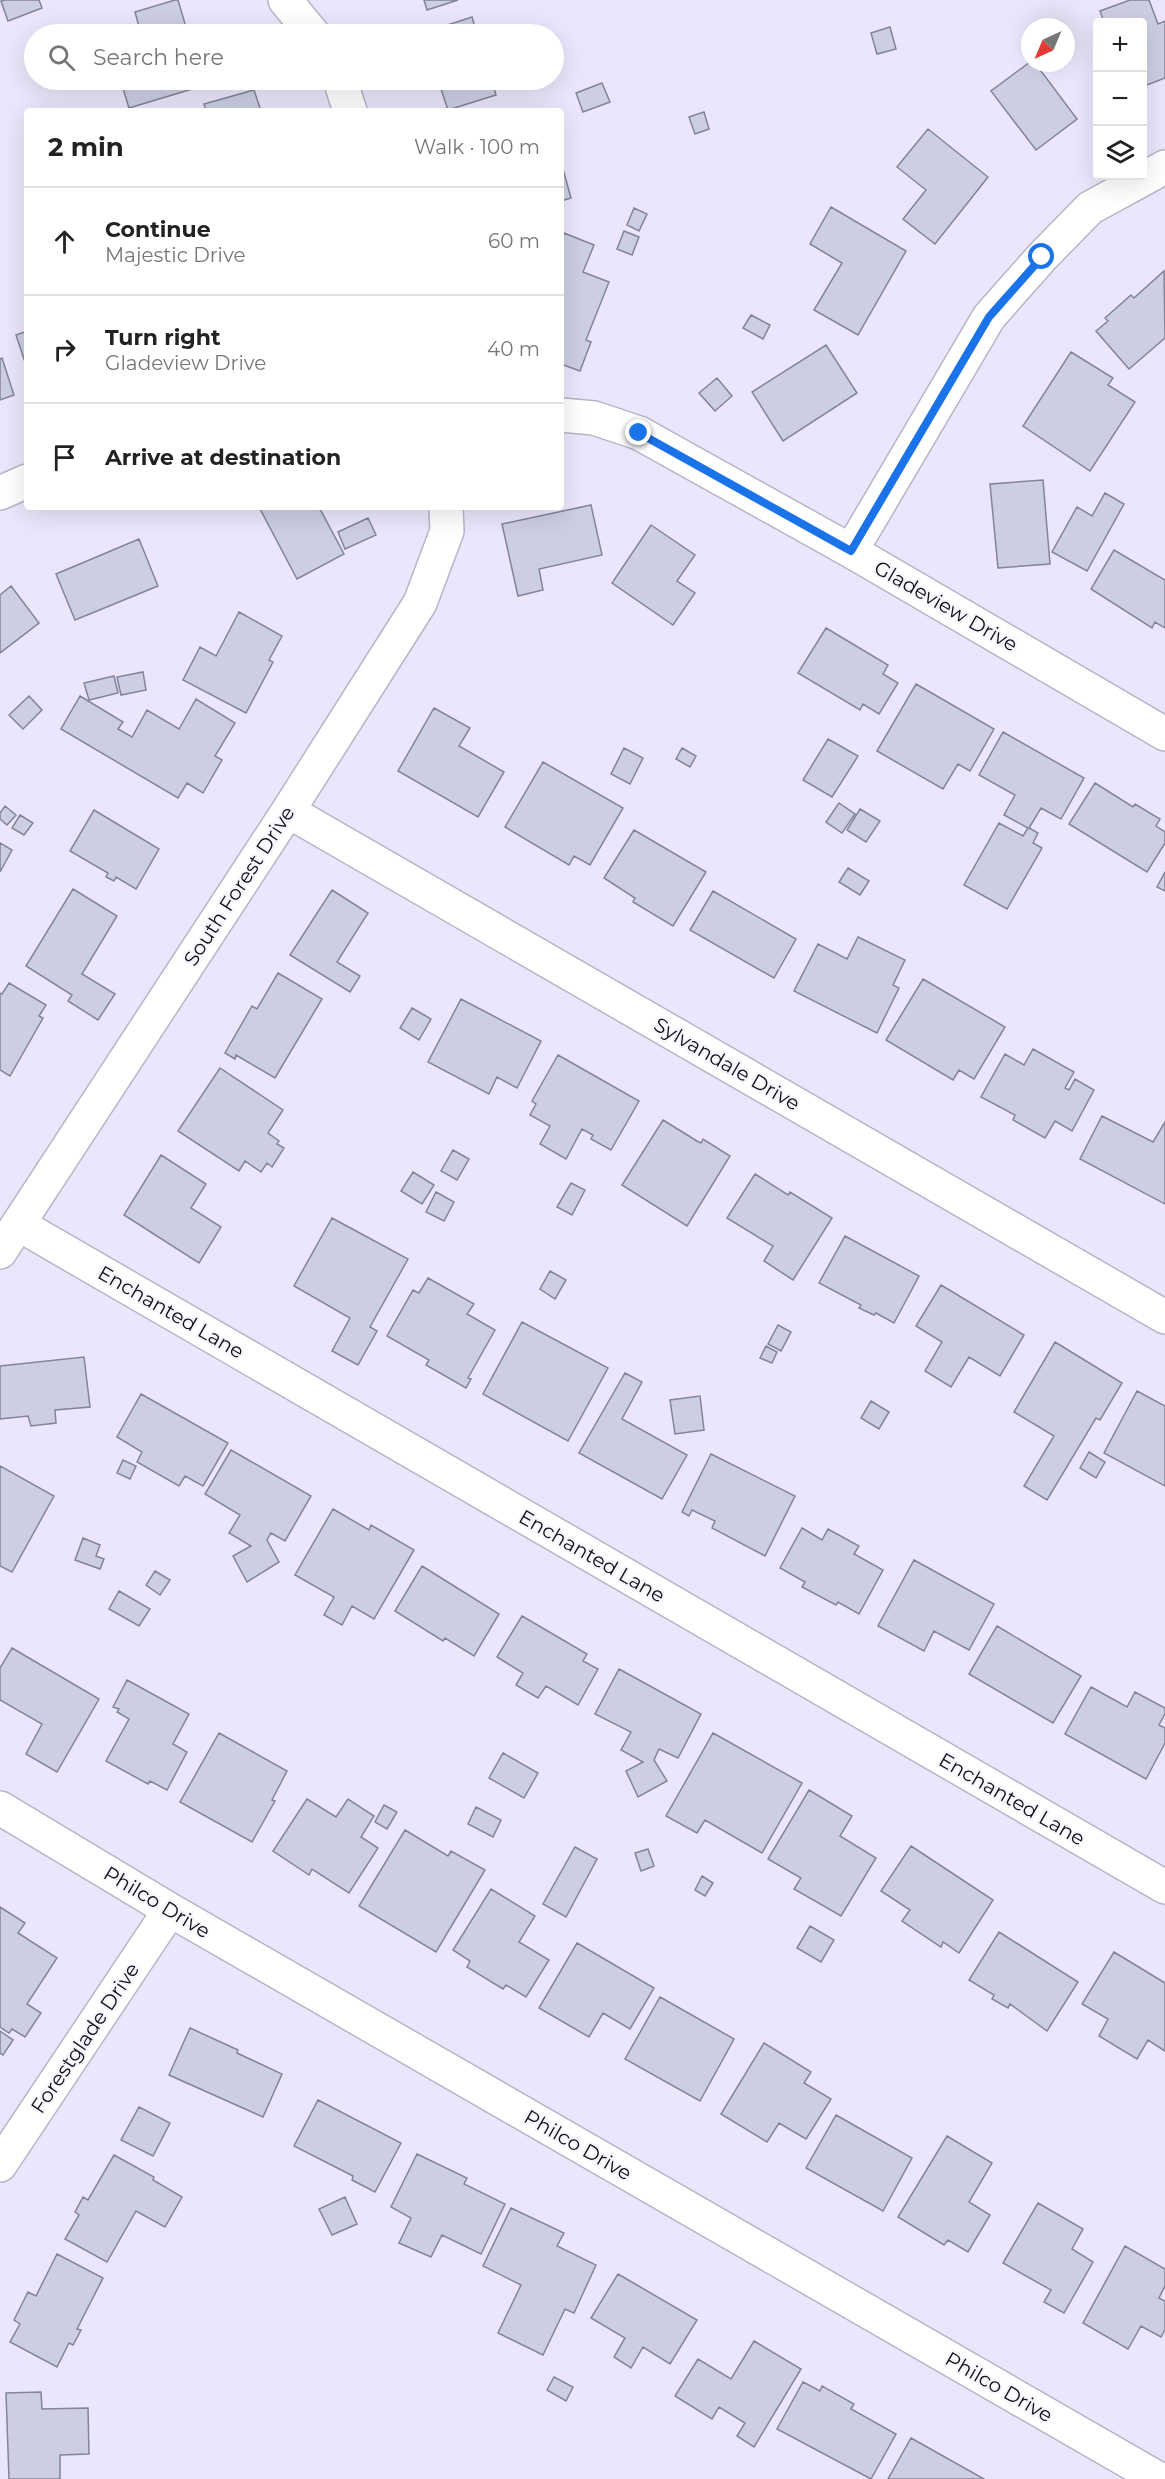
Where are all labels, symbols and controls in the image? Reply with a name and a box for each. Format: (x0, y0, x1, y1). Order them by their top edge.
north arrow (1021, 18, 1075, 72)
map controls (1093, 18, 1147, 180)
button: + (1093, 18, 1147, 72)
search box (24, 24, 564, 90)
icon: search (45, 41, 78, 74)
text: Search here (93, 44, 224, 71)
button: − (1093, 72, 1147, 126)
button: layers (1093, 126, 1147, 180)
text: 2 min (48, 131, 124, 163)
text: Walk · 100 m (414, 135, 540, 159)
text: Continue (105, 216, 211, 243)
icon: ahead (48, 225, 81, 258)
text: 60 m (488, 229, 540, 253)
text: Majestic Drive (105, 243, 246, 267)
route start (1028, 243, 1054, 269)
text: Turn right (105, 324, 220, 351)
icon: right (48, 333, 81, 366)
text: 40 m (487, 337, 540, 361)
text: Gladeview Drive (105, 351, 266, 375)
route end (625, 419, 651, 445)
icon: arrive (48, 441, 81, 474)
text: Arrive at destination (105, 444, 341, 471)
street label: Gladeview Drive (870, 555, 1022, 657)
street label: South Forest Drive (178, 802, 300, 970)
street label: Sylvandale Drive (650, 1012, 804, 1116)
street label: Enchanted Lane (94, 1260, 248, 1364)
street label: Enchanted Lane (515, 1504, 669, 1608)
street label: Enchanted Lane (935, 1747, 1089, 1851)
street label: Philco Drive (99, 1861, 215, 1943)
street label: Forestglade Drive (26, 1958, 144, 2118)
street label: Philco Drive (520, 2105, 636, 2185)
street label: Philco Drive (941, 2347, 1057, 2427)

